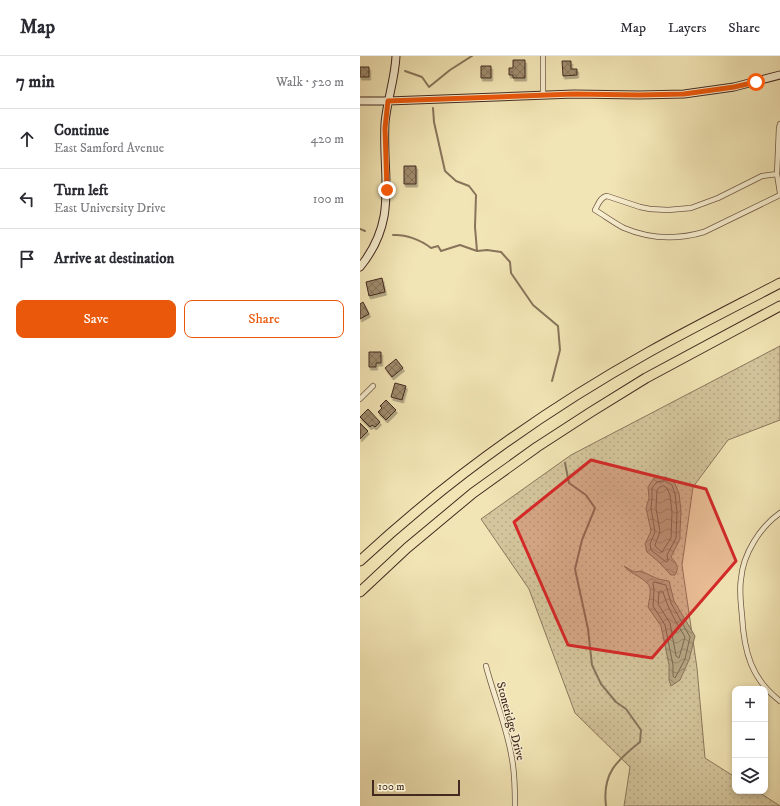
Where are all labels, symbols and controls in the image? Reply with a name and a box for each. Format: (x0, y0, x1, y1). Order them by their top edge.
text: Map (20, 16, 55, 39)
text: Map (620, 19, 646, 37)
text: Layers (668, 19, 706, 37)
text: Share (728, 19, 760, 37)
text: 7 min (16, 71, 55, 93)
route start (747, 73, 765, 91)
text: Walk · 520 m (276, 74, 344, 90)
text: Continue (54, 121, 109, 140)
icon: ahead (16, 128, 38, 150)
text: 420 m (311, 131, 344, 147)
text: East Samford Avenue (54, 140, 164, 156)
text: Turn left (54, 181, 108, 200)
route end (378, 181, 396, 199)
icon: left (16, 188, 38, 210)
text: 100 m (313, 191, 344, 207)
text: East University Drive (54, 200, 166, 216)
icon: arrive (16, 248, 38, 270)
text: Arrive at destination (54, 249, 174, 268)
button: Save (16, 300, 176, 338)
button: Share (184, 300, 344, 338)
street label: Stoneridge Drive (493, 680, 528, 762)
map controls (732, 686, 768, 794)
button: + (732, 686, 768, 722)
button: − (732, 722, 768, 758)
button: layers (732, 758, 768, 794)
scale bar (372, 778, 460, 797)
text: 100 m (378, 780, 404, 794)

